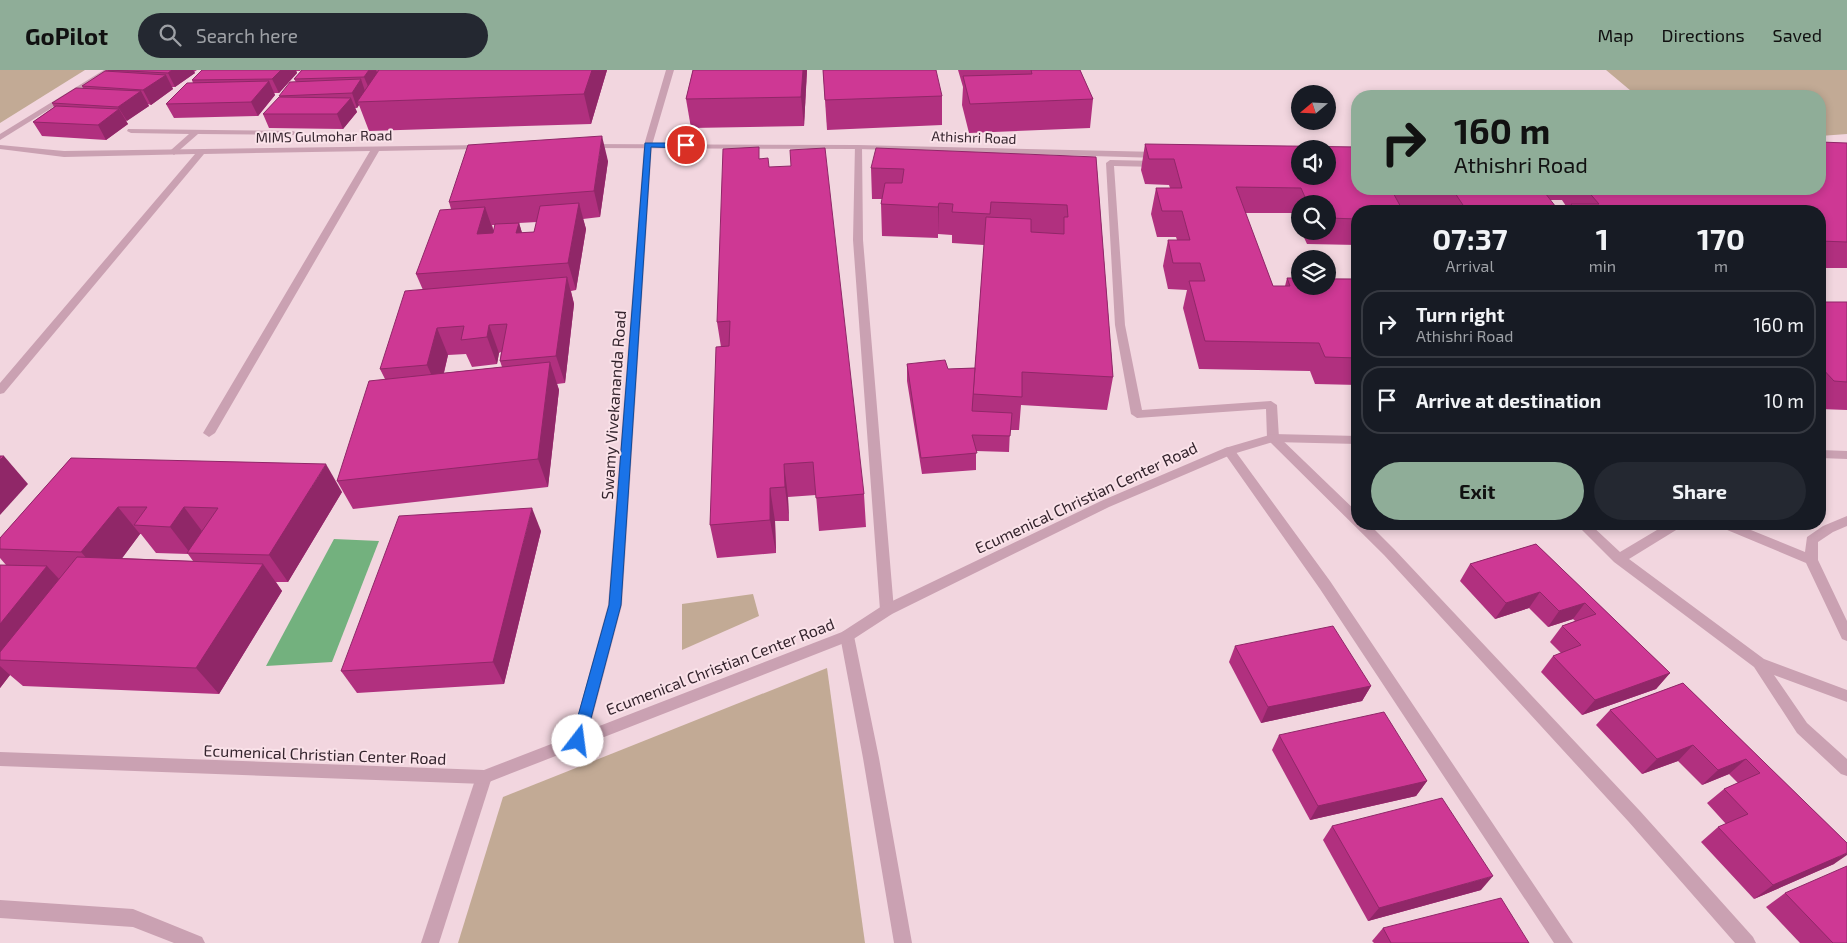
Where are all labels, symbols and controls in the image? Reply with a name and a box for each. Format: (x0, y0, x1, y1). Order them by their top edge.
search box (138, 13, 488, 58)
text: GoPilot (25, 21, 108, 50)
icon: search (156, 21, 184, 49)
text: Search here (196, 24, 298, 47)
text: Map (1597, 24, 1634, 46)
text: Directions (1662, 24, 1745, 46)
text: Saved (1773, 24, 1822, 46)
north arrow (1291, 85, 1336, 130)
map controls (1291, 85, 1336, 295)
text: 160 m (1454, 109, 1550, 151)
icon: right (1371, 110, 1436, 175)
pin (665, 124, 707, 166)
street label: MIMS Gulmohar Road (255, 126, 393, 146)
street label: Athishri Road (931, 127, 1017, 147)
icon: arrive (672, 131, 700, 159)
button: sound (1291, 140, 1336, 185)
text: Athishri Road (1454, 151, 1588, 177)
button: search (1291, 195, 1336, 240)
text: 07:37 (1432, 220, 1508, 256)
text: 1 (1596, 220, 1609, 256)
text: 170 (1697, 220, 1745, 256)
button: layers (1291, 250, 1336, 295)
text: Arrival (1445, 256, 1494, 275)
text: min (1589, 256, 1616, 275)
text: m (1714, 256, 1728, 275)
text: Turn right (1416, 303, 1504, 326)
street label: Swamy Vivekananda Road (597, 310, 629, 500)
icon: right (1373, 310, 1401, 338)
text: 160 m (1753, 313, 1804, 336)
text: Athishri Road (1416, 326, 1513, 345)
icon: arrive (1373, 386, 1401, 414)
text: Arrive at destination (1416, 389, 1601, 412)
text: 10 m (1764, 389, 1804, 412)
street label: Ecumenical Christian Center Road (972, 437, 1200, 557)
button: Exit (1371, 462, 1584, 520)
button: Share (1594, 462, 1806, 520)
street label: Ecumenical Christian Center Road (603, 614, 837, 718)
position arrow (551, 714, 603, 766)
street label: Ecumenical Christian Center Road (203, 740, 447, 768)

